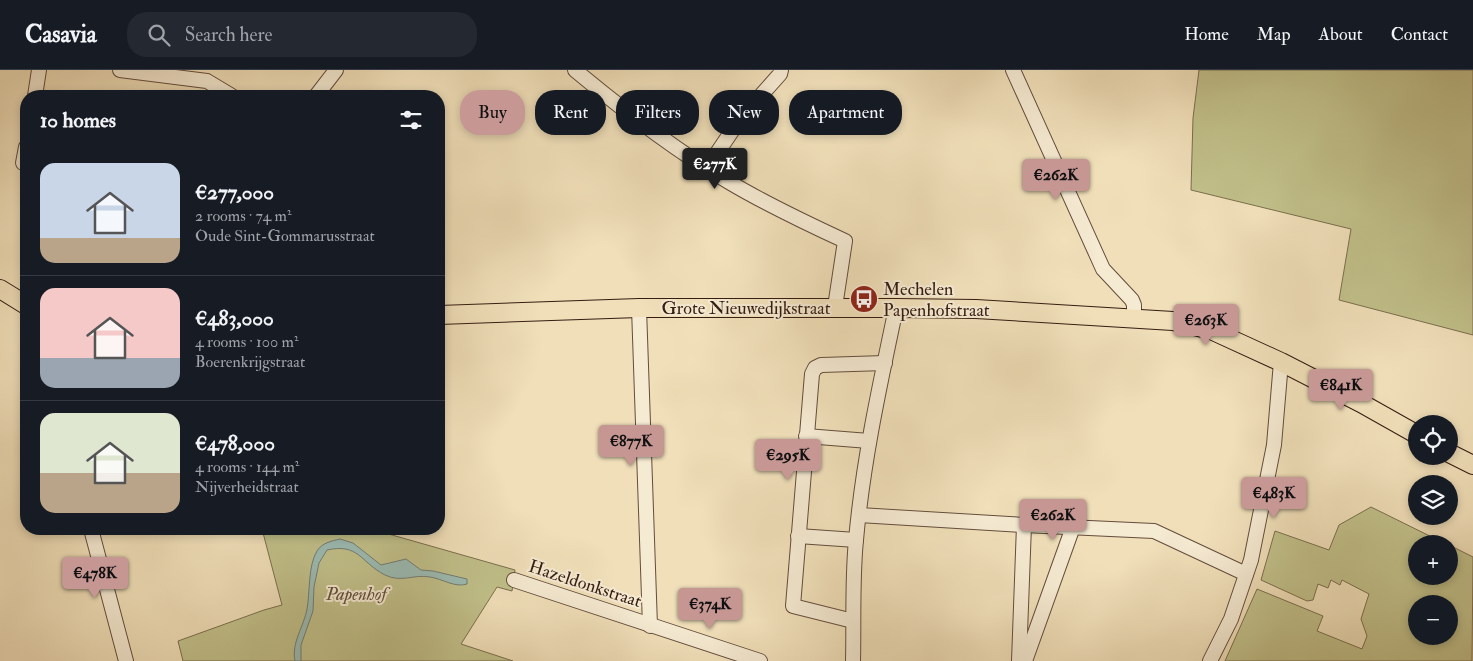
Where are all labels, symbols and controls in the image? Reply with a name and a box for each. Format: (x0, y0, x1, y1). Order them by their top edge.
search box (127, 12, 477, 57)
text: Casavia (25, 19, 97, 50)
icon: search (145, 21, 173, 49)
text: Search here (185, 23, 273, 47)
text: Home (1184, 23, 1229, 46)
text: Map (1257, 23, 1291, 46)
text: About (1319, 23, 1363, 46)
text: Contact (1391, 23, 1448, 46)
chip: Buy (460, 90, 525, 135)
chip: Rent (535, 90, 606, 135)
chip: Filters (616, 90, 699, 135)
chip: New (709, 90, 779, 135)
chip: Apartment (789, 90, 902, 135)
icon: filters (397, 106, 425, 134)
text: 10 homes (40, 107, 116, 134)
pin: €277K (680, 148, 750, 190)
text: €277K (693, 154, 737, 174)
pin: €262K (1021, 158, 1091, 201)
text: €262K (1034, 165, 1078, 185)
text: €277,000 (195, 179, 274, 206)
icon: home (80, 183, 140, 243)
text: 2 rooms · 74 m² (195, 206, 291, 226)
text: Oude Sint-Gommarusstraat (195, 226, 375, 246)
place label: Mechelen Papenhofstraat (883, 278, 990, 322)
bus stop icon: Mechelen Papenhofstraat (849, 284, 879, 314)
street label: Grote Nieuwedijkstraat (661, 297, 831, 320)
pin: €263K (1171, 304, 1241, 346)
text: €483,000 (195, 305, 274, 332)
icon: home (80, 308, 140, 368)
text: €263K (1185, 310, 1227, 330)
text: 4 rooms · 100 m² (195, 332, 298, 352)
text: Boerenkrijgstraat (195, 352, 305, 372)
pin: €841K (1306, 368, 1376, 411)
text: €841K (1320, 375, 1362, 395)
map controls (1408, 415, 1458, 645)
button: locate (1408, 415, 1458, 465)
pin: €877K (596, 424, 666, 467)
text: €478,000 (195, 430, 275, 457)
text: €877K (610, 431, 652, 451)
icon: home (80, 433, 140, 493)
pin: €295K (753, 438, 823, 481)
text: €295K (766, 445, 810, 465)
text: 4 rooms · 144 m² (195, 457, 299, 477)
button: layers (1408, 475, 1458, 525)
pin: €483K (1239, 476, 1309, 519)
text: Nijverheidstraat (195, 477, 299, 497)
text: €483K (1253, 483, 1295, 503)
pin: €262K (1018, 498, 1088, 541)
text: €262K (1031, 505, 1075, 525)
button: + (1408, 535, 1458, 585)
street label: Hazeldonkstraat (526, 555, 645, 613)
pin: €478K (60, 556, 130, 599)
text: €478K (73, 563, 117, 583)
park label: Papenhof (325, 583, 391, 606)
pin: €374K (675, 588, 745, 630)
text: €374K (689, 594, 731, 614)
button: − (1408, 595, 1458, 645)

